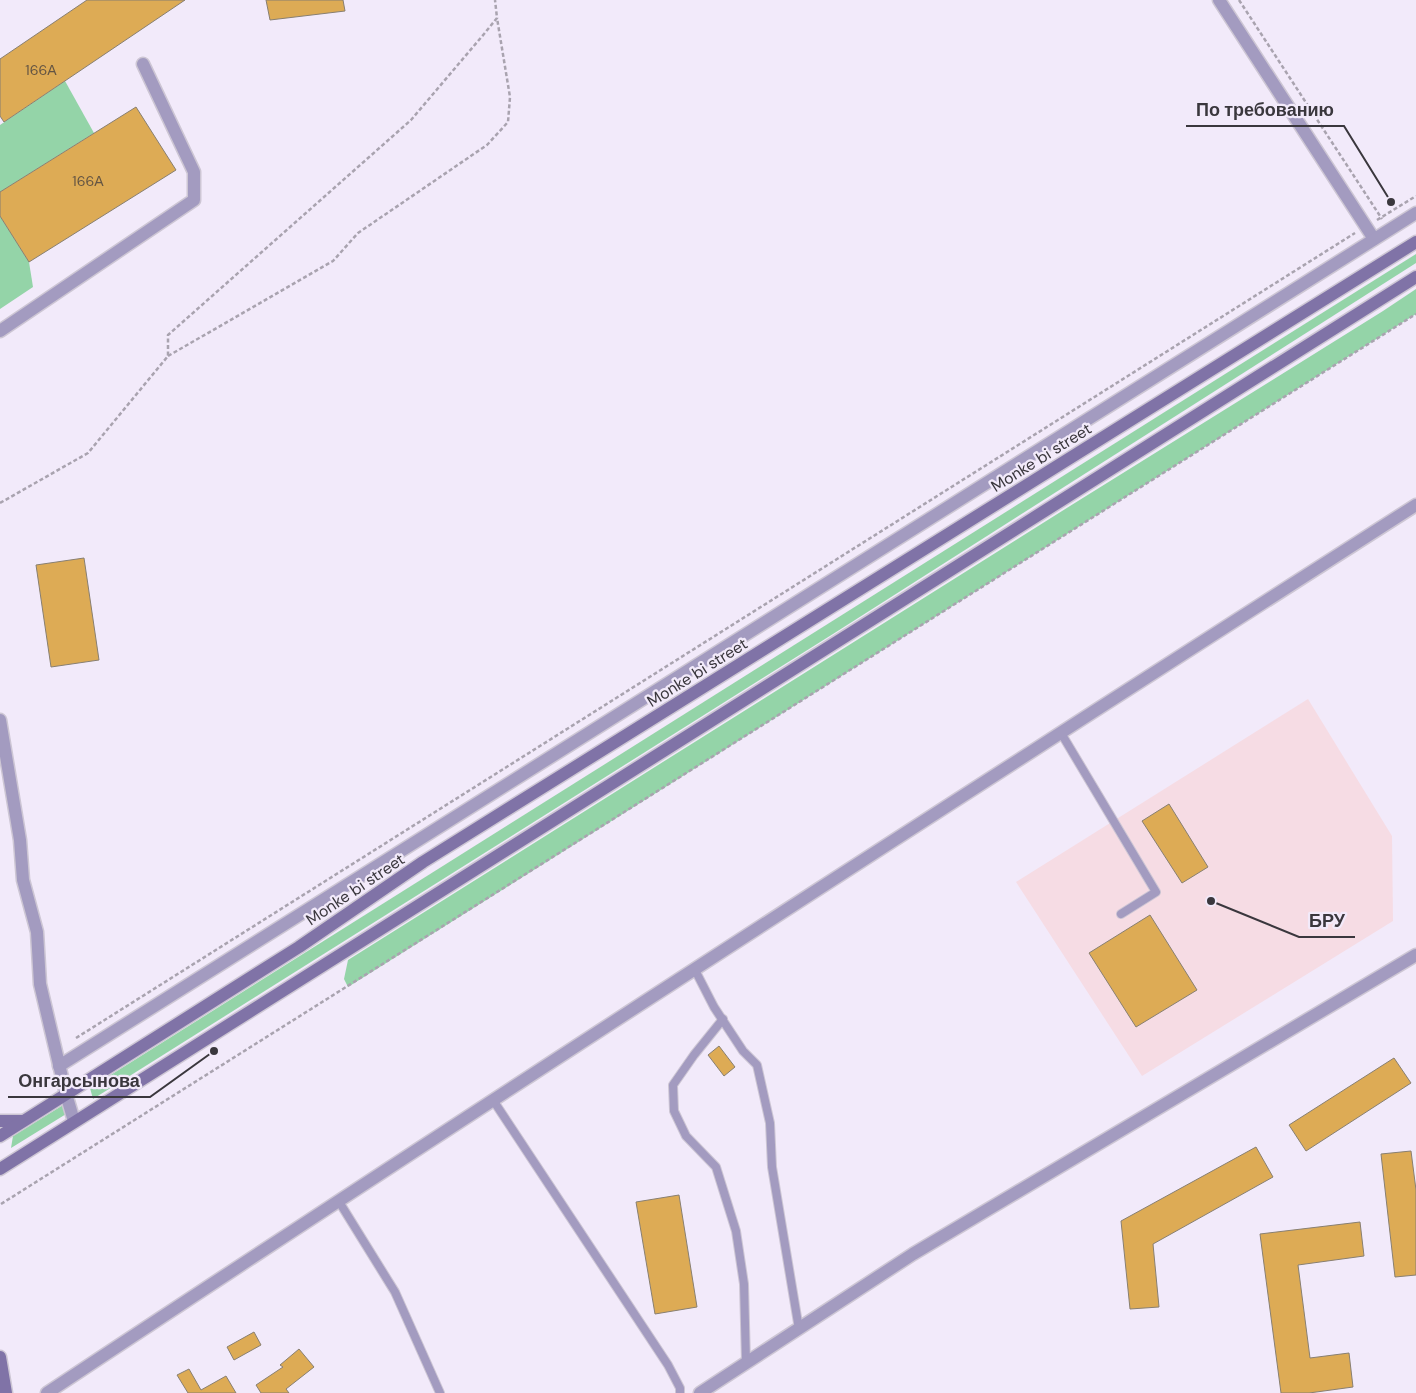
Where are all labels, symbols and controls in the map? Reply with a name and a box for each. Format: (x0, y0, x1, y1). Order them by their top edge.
house number: 166А (25, 61, 57, 79)
callout: По требованию (1186, 93, 1344, 126)
text: По требованию (1196, 98, 1334, 122)
house number: 166А (72, 172, 104, 190)
street label: Monke bi street (987, 418, 1096, 497)
street label: Monke bi street (643, 633, 752, 712)
street label: Monke bi street (302, 849, 409, 930)
callout: БРУ (1299, 904, 1355, 937)
text: БРУ (1309, 909, 1346, 933)
callout: Онгарсынова (8, 1064, 150, 1097)
text: Онгарсынова (18, 1069, 141, 1093)

